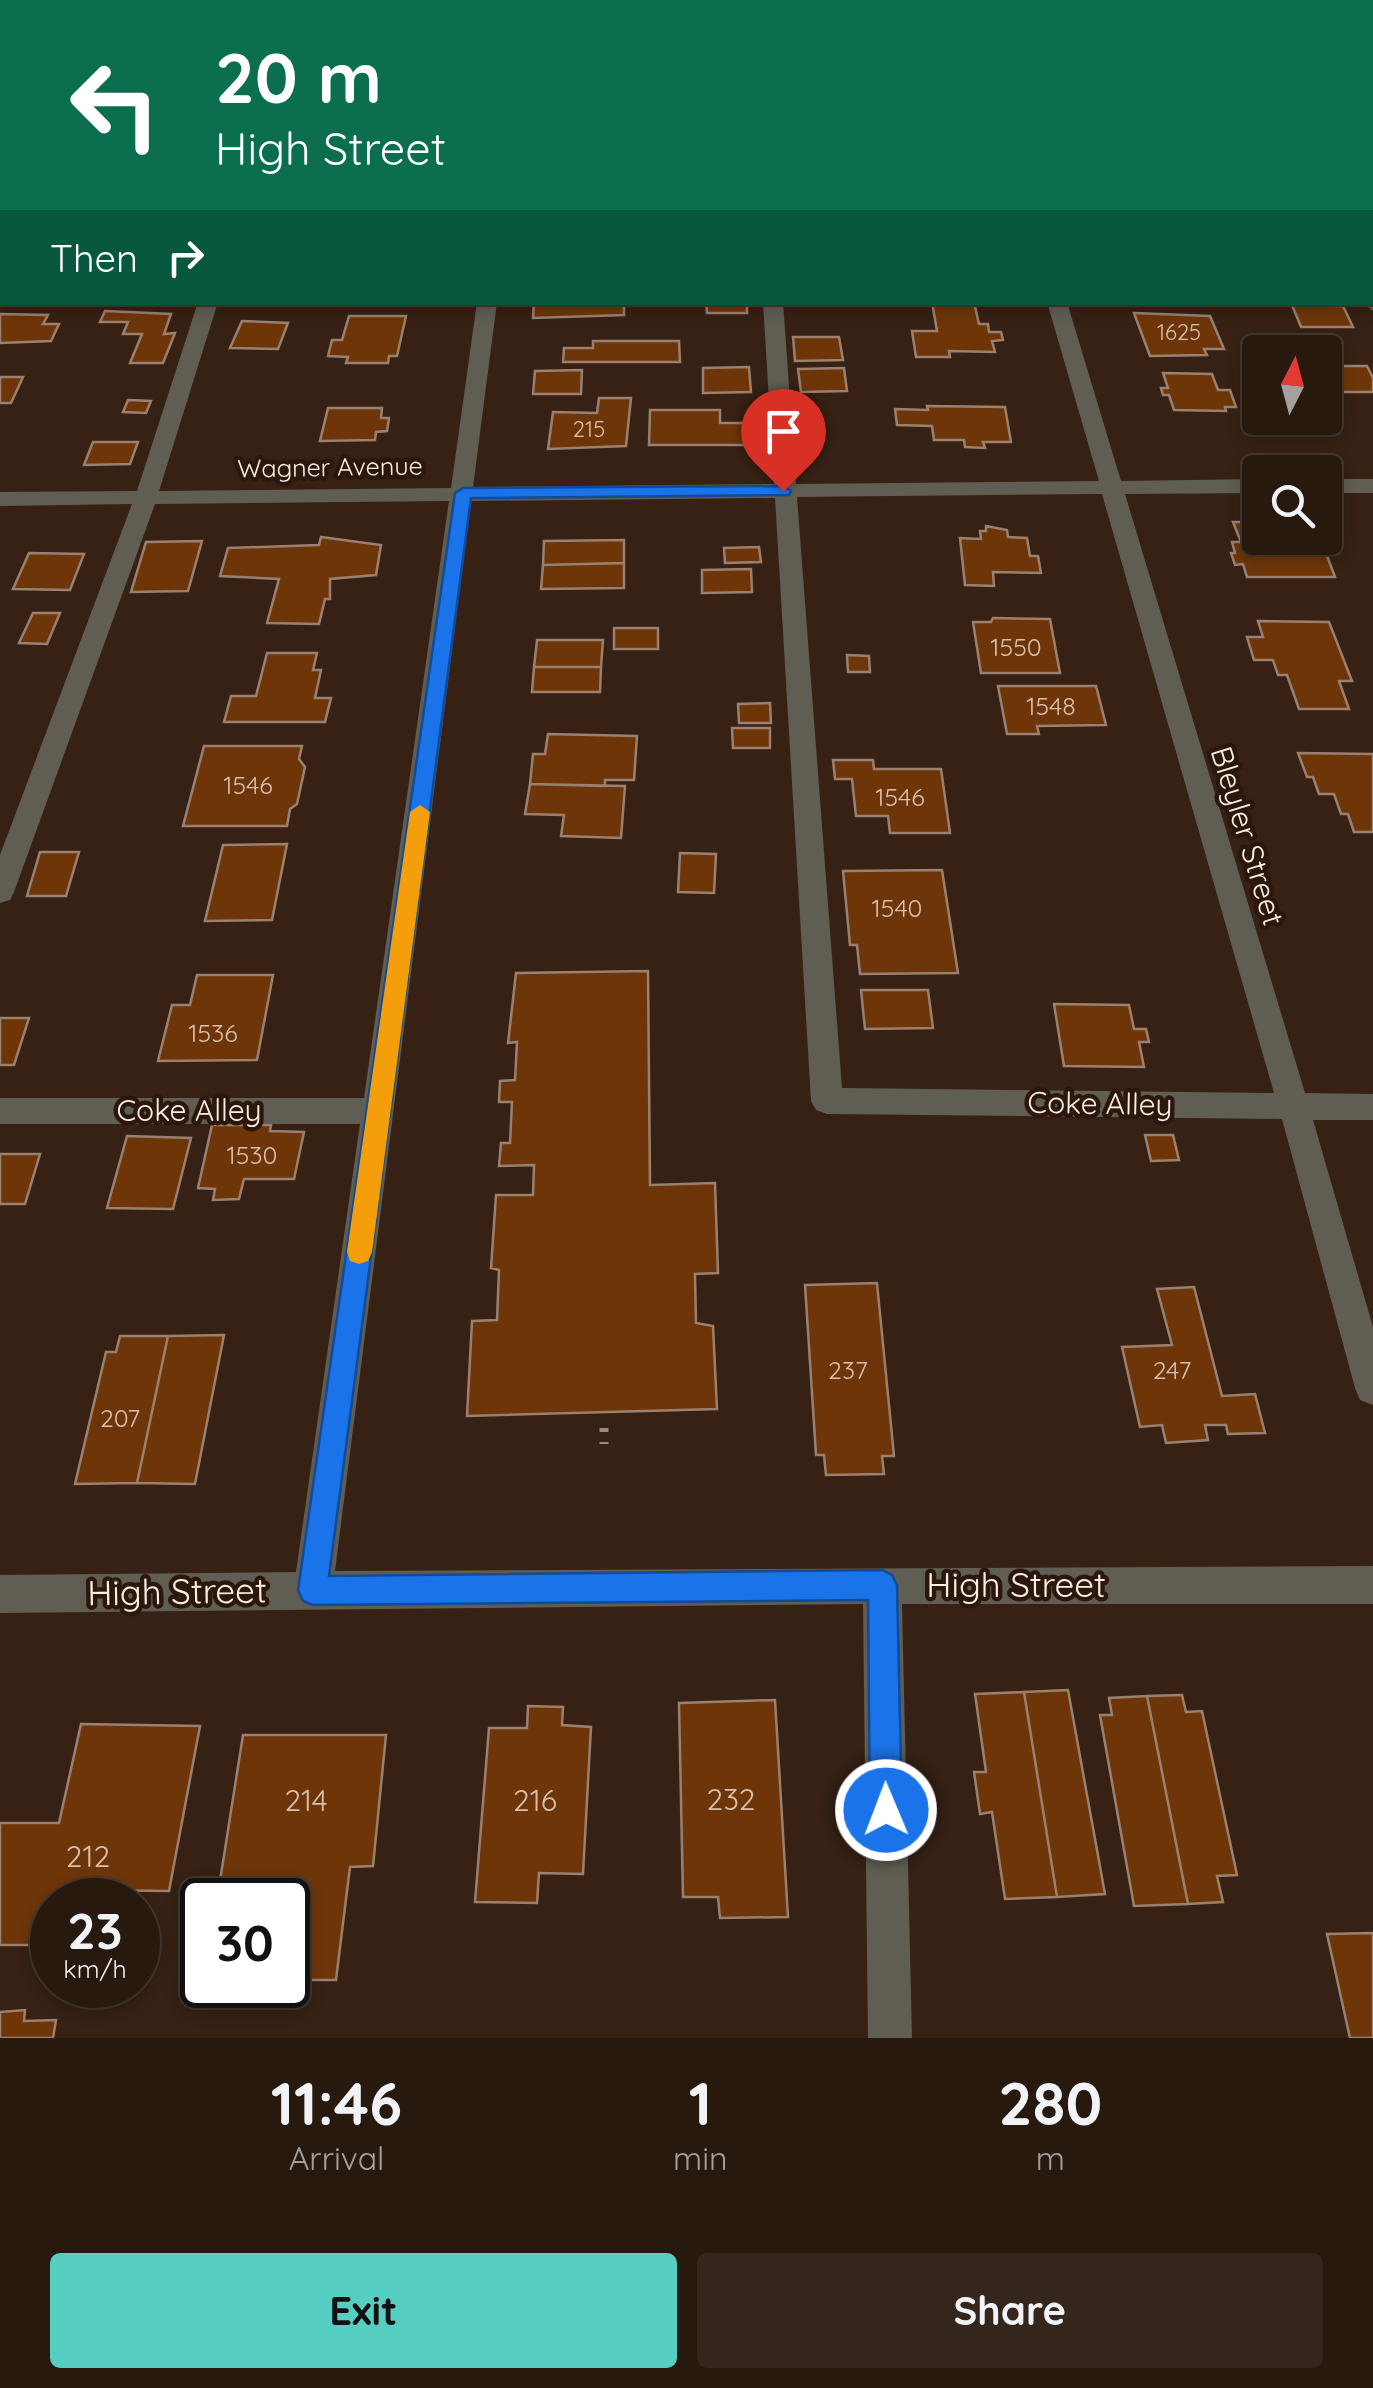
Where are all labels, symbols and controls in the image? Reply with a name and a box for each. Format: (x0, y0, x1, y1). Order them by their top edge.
text: 20 m (215, 33, 382, 121)
icon: left (50, 40, 180, 170)
text: High Street (215, 120, 446, 176)
icon: right (158, 230, 213, 285)
text: Then (50, 234, 138, 282)
house number: 1625 (1157, 318, 1201, 346)
north arrow (1242, 335, 1342, 435)
map controls (1242, 335, 1342, 555)
pin (741, 389, 826, 492)
icon: arrive (756, 404, 811, 459)
house number: 215 (573, 415, 605, 443)
street label: Wagner Avenue (237, 449, 423, 484)
button: search (1242, 455, 1342, 555)
house number: 1550 (990, 631, 1042, 662)
house number: 1548 (1026, 690, 1076, 721)
street label: Bleyler Street (1203, 742, 1293, 930)
house number: 1546 (223, 769, 273, 800)
house number: 1546 (875, 781, 925, 812)
house number: 1540 (872, 892, 922, 923)
house number: 1536 (188, 1017, 238, 1048)
street label: Coke Alley (1027, 1083, 1173, 1123)
street label: Coke Alley (117, 1091, 262, 1129)
house number: 1530 (227, 1139, 277, 1170)
house number: 237 (828, 1354, 868, 1385)
house number: 247 (1153, 1354, 1192, 1385)
house number: 207 (100, 1402, 140, 1433)
street label: High Street (926, 1562, 1106, 1606)
street label: High Street (87, 1567, 267, 1615)
position arrow (834, 1758, 938, 1862)
house number: 232 (707, 1780, 755, 1818)
house number: 214 (284, 1781, 328, 1819)
house number: 216 (513, 1781, 557, 1819)
house number: 212 (66, 1837, 110, 1875)
speed limit sign: 30 (180, 1878, 310, 2008)
text: 23 (67, 1899, 123, 1962)
text: km/h (63, 1953, 127, 1984)
text: 11:46 (271, 2065, 402, 2140)
text: 1 (689, 2065, 712, 2140)
text: 280 (998, 2065, 1102, 2140)
text: Arrival (289, 2138, 384, 2178)
text: min (673, 2138, 728, 2178)
text: m (1036, 2138, 1065, 2178)
button: Exit (50, 2253, 677, 2368)
button: Share (697, 2253, 1323, 2368)

